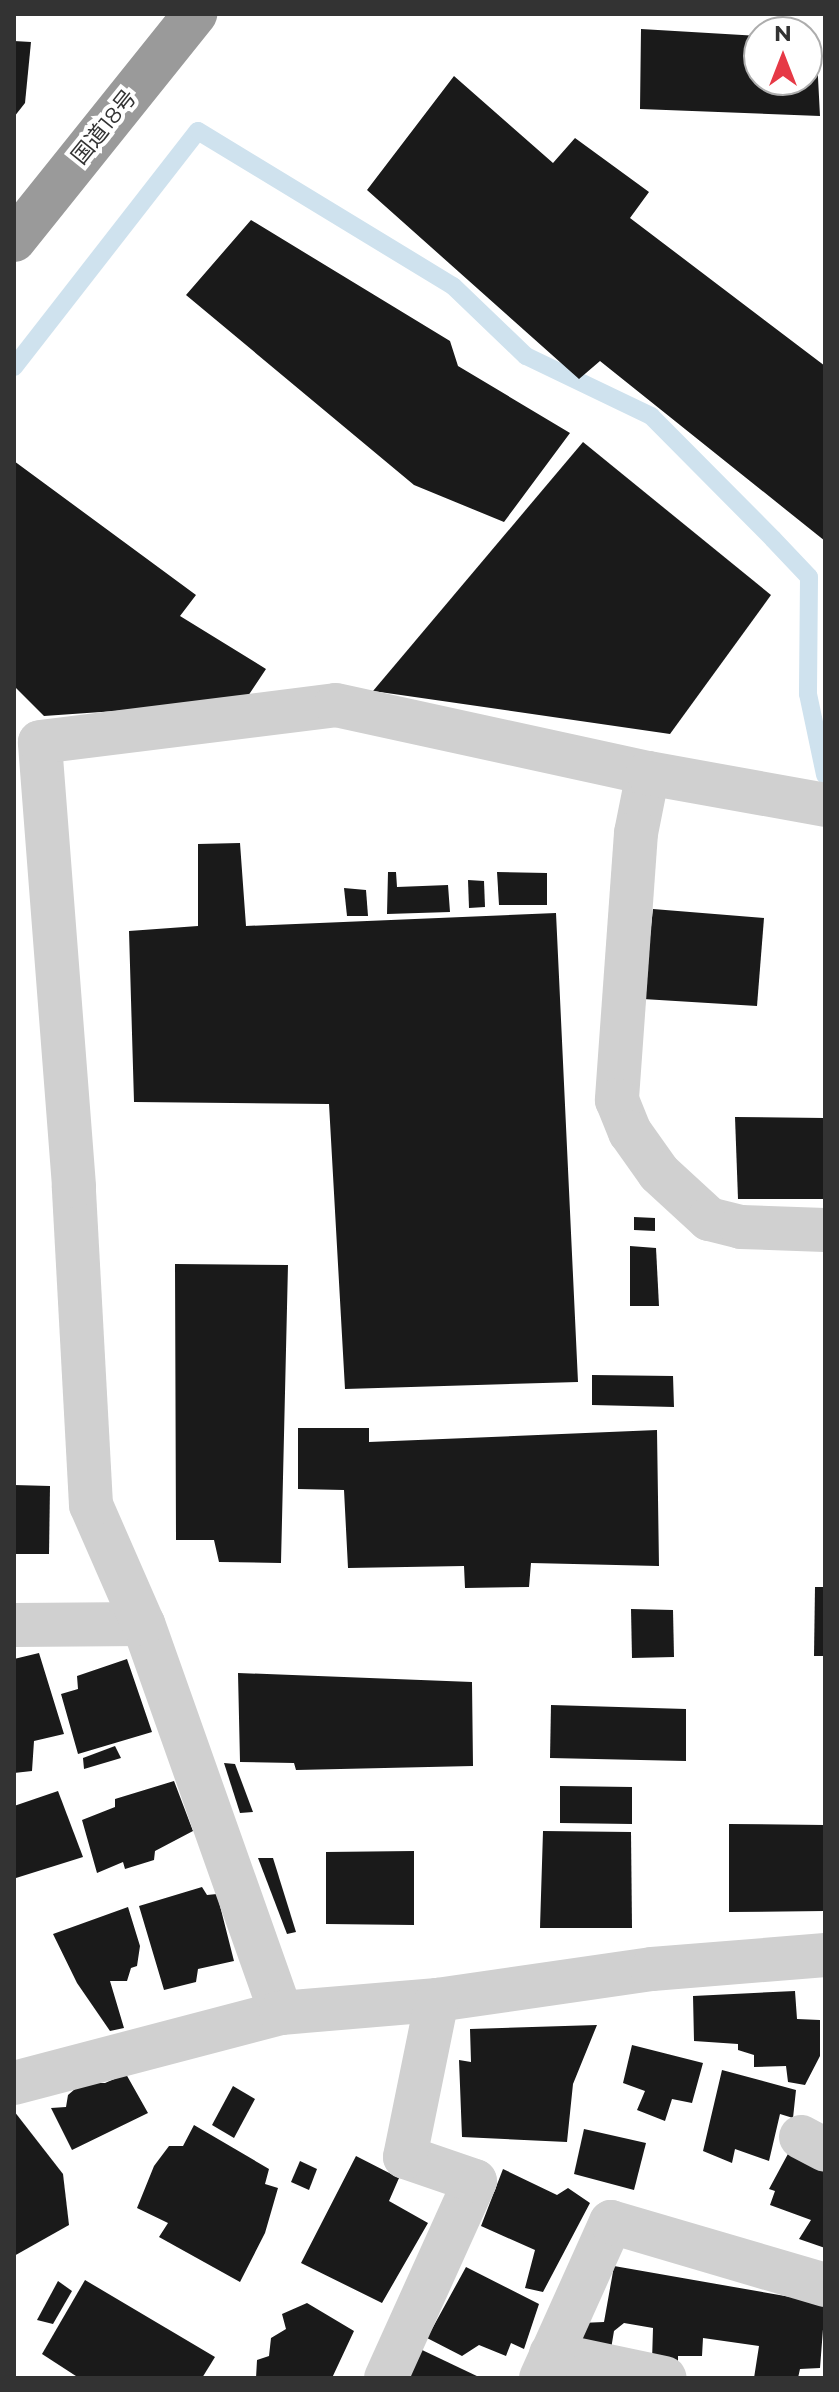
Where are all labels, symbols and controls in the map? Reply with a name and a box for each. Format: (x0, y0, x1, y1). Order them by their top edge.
north arrow (743, 16, 823, 96)
text: N (774, 20, 792, 47)
street label: 国道18号 (66, 85, 142, 169)

